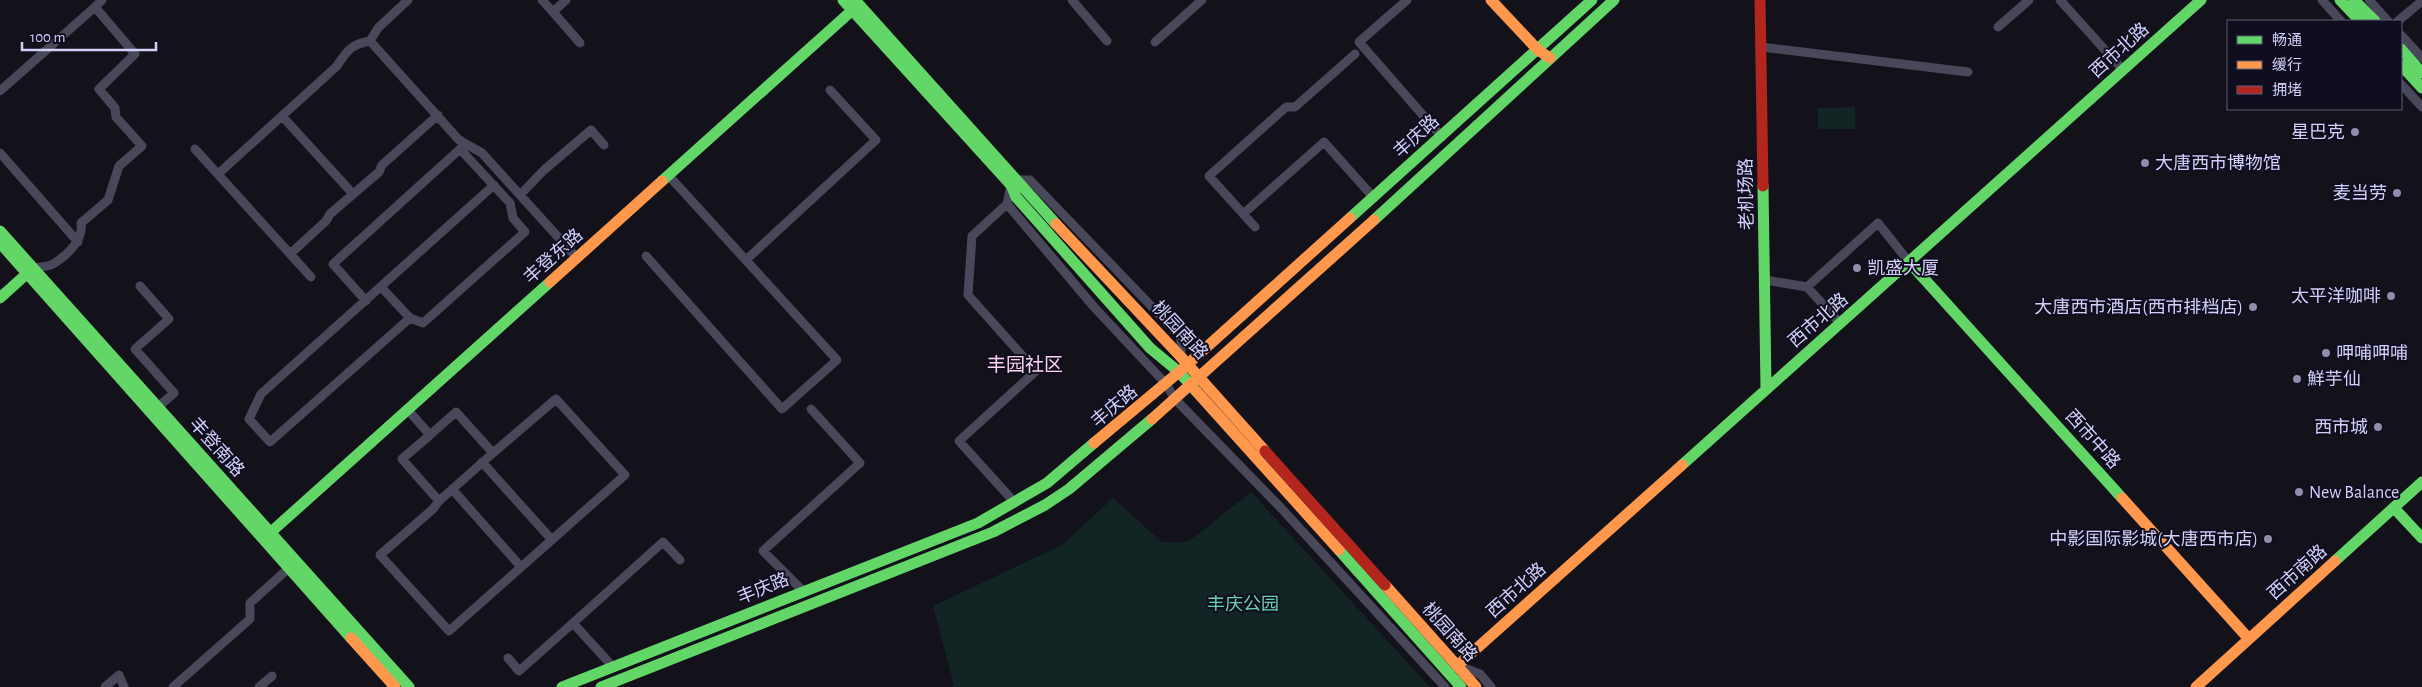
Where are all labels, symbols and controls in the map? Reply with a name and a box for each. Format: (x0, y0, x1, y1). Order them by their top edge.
street label: 西市北路 (2086, 18, 2152, 82)
scale bar (22, 20, 156, 52)
legend (2227, 20, 2402, 110)
text: 100 m (30, 30, 65, 45)
text: 畅通 (2272, 32, 2302, 48)
text: 缓行 (2272, 57, 2302, 73)
text: 拥堵 (2272, 82, 2302, 98)
street label: 丰庆路 (1389, 111, 1443, 161)
place label: 星巴克 (2291, 122, 2345, 142)
marker: 星巴克 (2349, 126, 2361, 138)
place label: 大唐西市博物馆 (2155, 153, 2281, 173)
marker: 大唐西市博物馆 (2139, 157, 2151, 169)
street label: 老机场路 (1735, 158, 1757, 230)
place label: 麦当劳 (2333, 183, 2387, 203)
marker: 麦当劳 (2391, 187, 2403, 199)
street label: 丰登东路 (520, 224, 586, 288)
place label: 凯盛大厦 (1867, 258, 1939, 278)
marker: 凯盛大厦 (1851, 262, 1863, 274)
place label: 太平洋咖啡 (2291, 286, 2381, 306)
street label: 西市北路 (1784, 289, 1852, 351)
marker: 太平洋咖啡 (2385, 290, 2397, 302)
street label: 桃园南路 (1148, 297, 1212, 363)
place label: 大唐西市酒店(西市排档店) (2034, 297, 2243, 317)
marker: 大唐西市酒店(西市排档店) (2247, 301, 2259, 313)
place label: 呷哺呷哺 (2336, 344, 2408, 363)
marker: 呷哺呷哺 (2320, 347, 2332, 359)
district label: 丰园社区 (987, 354, 1063, 375)
place label: 鮮芋仙 (2307, 369, 2361, 389)
marker: 鮮芋仙 (2291, 373, 2303, 385)
street label: 丰庆路 (1087, 381, 1141, 431)
street label: 西市中路 (2061, 406, 2125, 472)
street label: 丰登南路 (185, 414, 249, 480)
place label: 西市城 (2314, 417, 2368, 437)
marker: 西市城 (2372, 421, 2384, 433)
place label: New Balance (2309, 484, 2399, 502)
marker: New Balance (2293, 486, 2305, 498)
place label: 中影国际影城(大唐西市店) (2049, 529, 2258, 549)
marker: 中影国际影城(大唐西市店) (2262, 533, 2274, 545)
street label: 西市南路 (2264, 540, 2330, 604)
street label: 西市北路 (1483, 558, 1549, 622)
street label: 丰庆路 (734, 569, 792, 607)
park label: 丰庆公园 (1207, 594, 1279, 614)
street label: 桃园南路 (1418, 599, 1482, 665)

